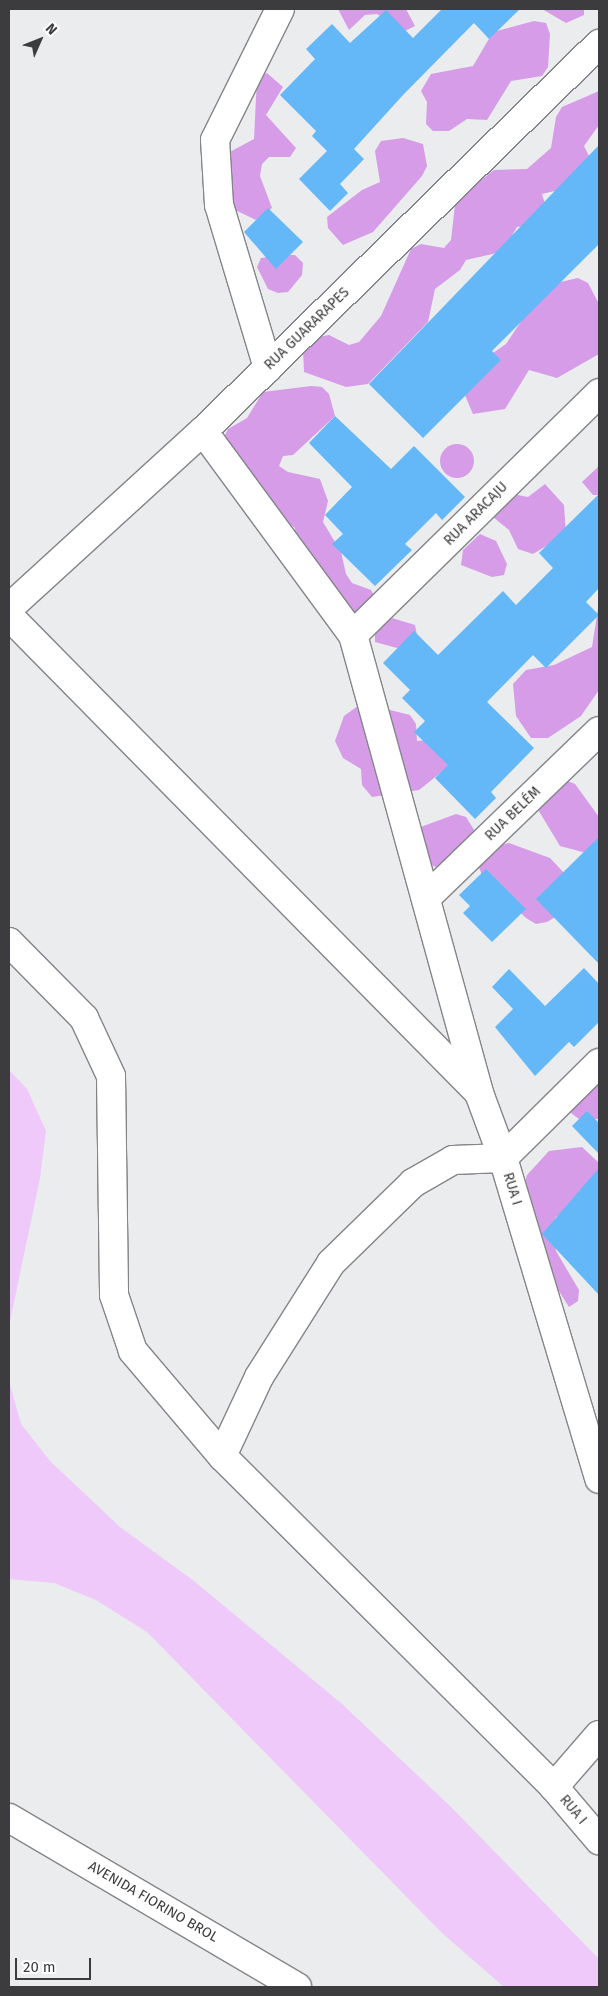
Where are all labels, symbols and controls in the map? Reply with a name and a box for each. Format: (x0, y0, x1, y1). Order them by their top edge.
north arrow (15, 15, 65, 65)
text: N (42, 20, 60, 38)
street label: RUA GUARARAPES (261, 284, 353, 374)
street label: RUA ARACAJU (441, 479, 511, 549)
street label: RUA BELÉM (482, 783, 544, 845)
street label: RUA I (499, 1171, 525, 1207)
street label: RUA I (556, 1792, 590, 1828)
street label: AVENIDA FIORINO BROL (85, 1858, 221, 1946)
scale bar (18, 1948, 94, 1980)
text: 20 m (23, 1958, 56, 1976)

